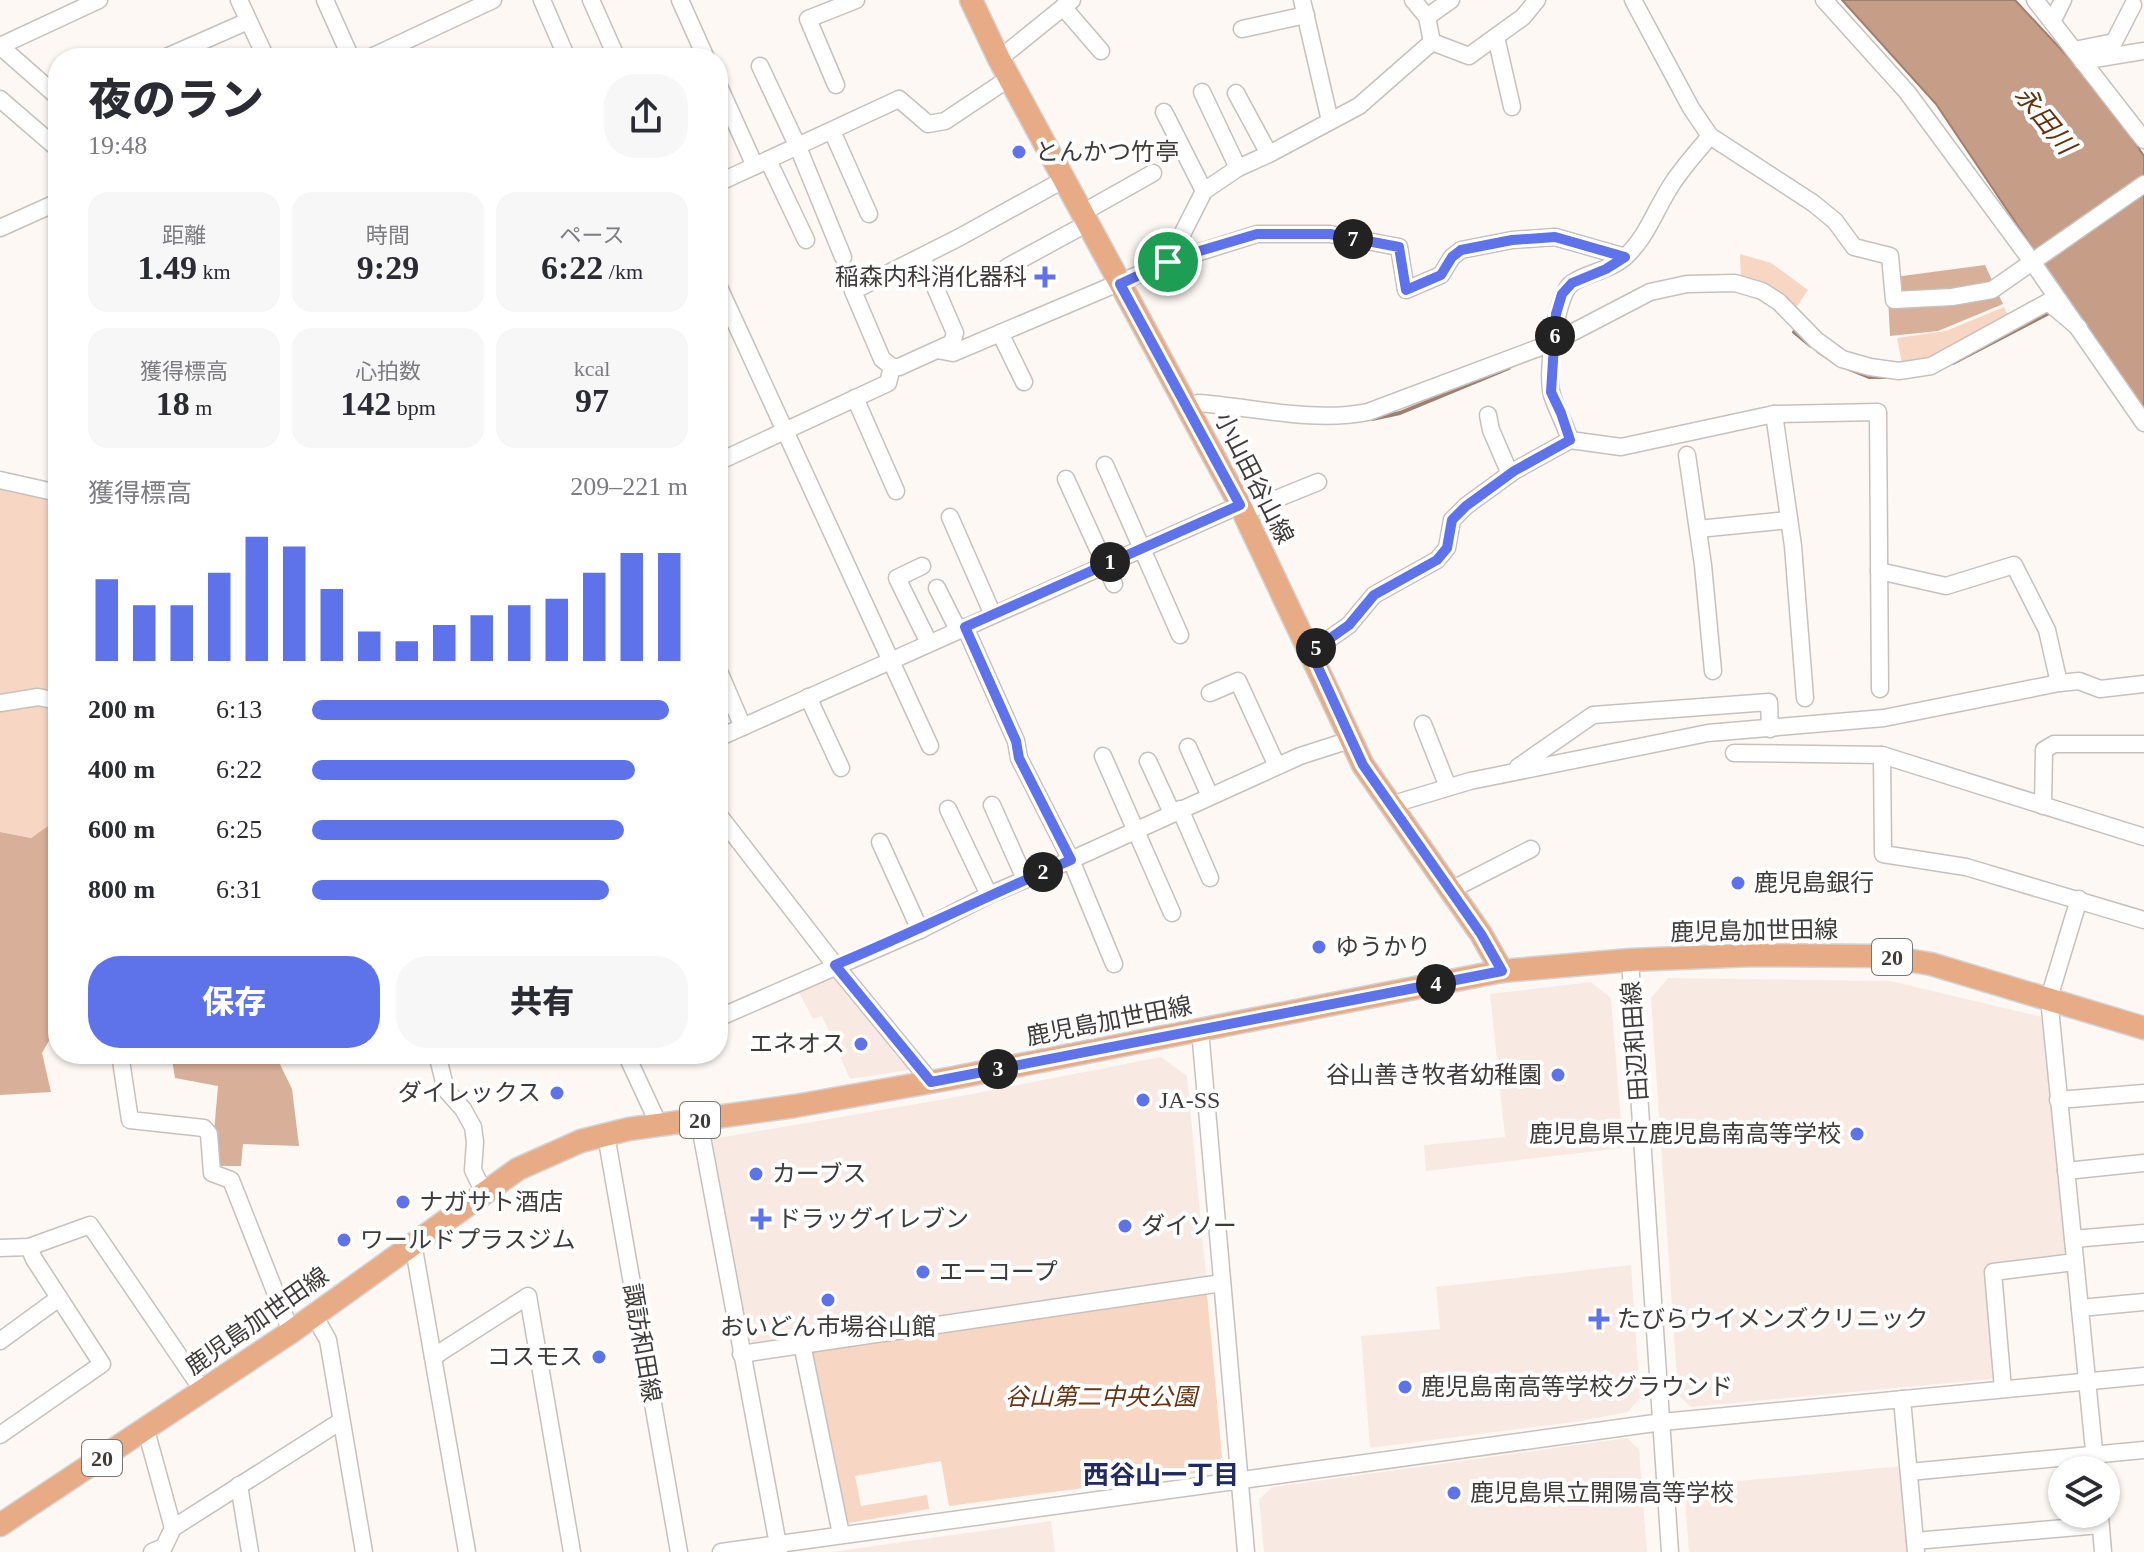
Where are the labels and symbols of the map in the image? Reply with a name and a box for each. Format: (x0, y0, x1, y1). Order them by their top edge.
water label: 永田川 (2009, 81, 2082, 162)
place label: とんかつ竹亭 (1035, 139, 1179, 165)
marker: とんかつ竹亭 (1010, 143, 1028, 161)
pin: 7 (1333, 219, 1373, 259)
pin (1134, 228, 1202, 296)
place label: 稲森内科消化器科 (835, 264, 1027, 290)
marker: 稲森内科消化器科 (1034, 266, 1056, 288)
pin: 6 (1535, 316, 1575, 356)
street label: 小山田谷山線 (1210, 408, 1298, 548)
pin: 1 (1090, 542, 1130, 582)
pin: 5 (1296, 628, 1336, 668)
pin: 2 (1023, 852, 1063, 892)
place label: 鹿児島銀行 (1754, 870, 1874, 896)
marker: 鹿児島銀行 (1729, 874, 1747, 892)
street label: 鹿児島加世田線 (1670, 917, 1838, 945)
place label: ゆうかり (1335, 934, 1431, 960)
marker: ゆうかり (1310, 938, 1328, 956)
road number: 20 (1872, 939, 1912, 975)
pin: 4 (1416, 964, 1456, 1004)
street label: 田辺和田線 (1618, 980, 1652, 1102)
street label: 鹿児島加世田線 (1024, 992, 1194, 1050)
place label: エネオス (749, 1031, 845, 1057)
marker: エネオス (852, 1035, 870, 1053)
pin: 3 (978, 1049, 1018, 1089)
place label: 谷山善き牧者幼稚園 (1326, 1062, 1542, 1088)
marker: 谷山善き牧者幼稚園 (1549, 1066, 1567, 1084)
place label: ダイレックス (398, 1080, 541, 1106)
marker: ダイレックス (548, 1084, 566, 1102)
place label: JA-SS (1159, 1087, 1220, 1113)
marker: JA-SS (1134, 1091, 1152, 1109)
road number: 20 (680, 1102, 720, 1138)
place label: 鹿児島県立鹿児島南高等学校 (1529, 1121, 1841, 1147)
marker: 鹿児島県立鹿児島南高等学校 (1848, 1125, 1866, 1143)
place label: カーブス (772, 1161, 867, 1187)
marker: カーブス (747, 1165, 765, 1183)
place label: ナガサト酒店 (419, 1189, 563, 1215)
marker: ナガサト酒店 (394, 1193, 412, 1211)
place label: ドラッグイレブン (777, 1206, 969, 1232)
marker: ドラッグイレブン (752, 1210, 770, 1228)
place label: ダイソー (1141, 1213, 1237, 1239)
marker: ダイソー (1116, 1217, 1134, 1235)
place label: ワールドプラスジム (360, 1227, 576, 1253)
marker: ワールドプラスジム (335, 1231, 353, 1249)
place label: エーコープ (939, 1259, 1058, 1285)
street label: 鹿児島加世田線 (181, 1262, 333, 1380)
marker: エーコープ (914, 1263, 932, 1281)
street label: 諏訪和田線 (619, 1282, 665, 1404)
marker: おいどん市場谷山館 (819, 1291, 837, 1309)
place label: たびらウイメンズクリニック (1617, 1306, 1929, 1332)
marker: たびらウイメンズクリニック (1588, 1308, 1610, 1330)
place label: おいどん市場谷山館 (720, 1314, 936, 1340)
place label: コスモス (487, 1344, 583, 1370)
marker: コスモス (590, 1348, 608, 1366)
place label: 鹿児島南高等学校グラウンド (1421, 1374, 1733, 1400)
marker: 鹿児島南高等学校グラウンド (1396, 1378, 1414, 1396)
park label: 谷山第二中央公園 (1005, 1384, 1200, 1410)
road number: 20 (82, 1440, 122, 1476)
district label: 西谷山一丁目 (1083, 1461, 1239, 1490)
place label: 鹿児島県立開陽高等学校 (1470, 1480, 1734, 1506)
marker: 鹿児島県立開陽高等学校 (1445, 1484, 1463, 1502)

